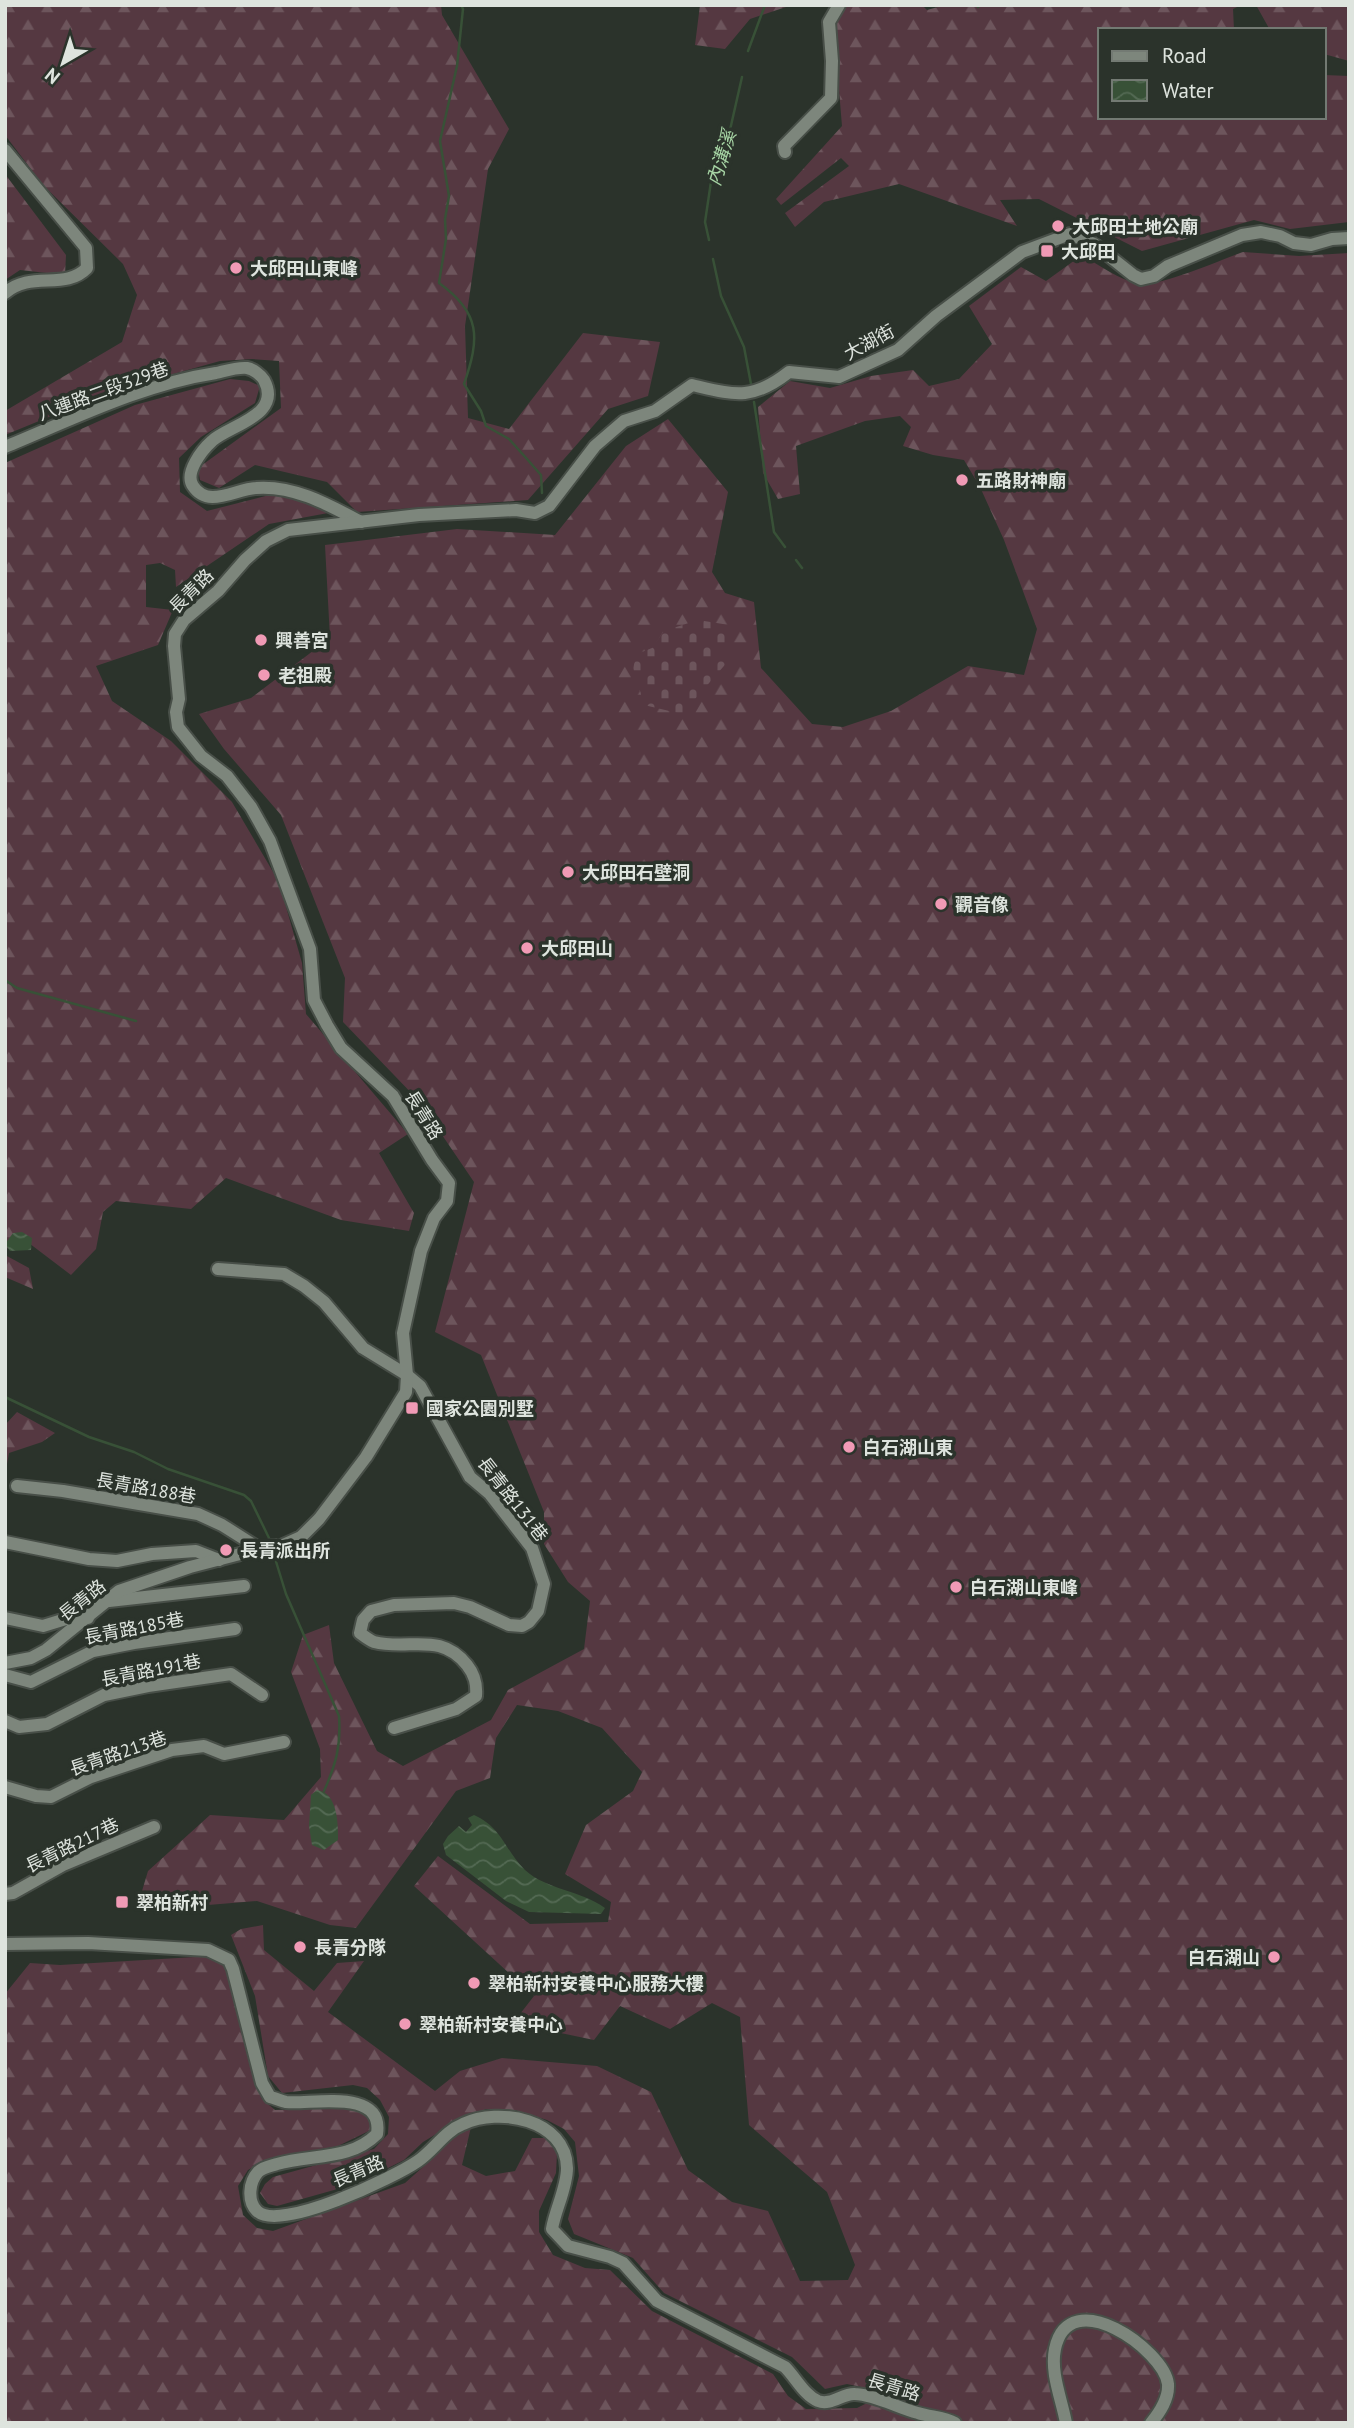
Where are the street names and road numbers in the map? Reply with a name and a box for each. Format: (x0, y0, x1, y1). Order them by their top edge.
street label: 大湖街 (840, 319, 898, 365)
street label: 八連路二段329巷 (34, 357, 172, 425)
street label: 長青路 (164, 564, 218, 618)
street label: 長青路 (400, 1086, 448, 1144)
street label: 長青路131巷 (473, 1452, 553, 1546)
street label: 長青路188巷 (94, 1468, 198, 1508)
street label: 長青路 (54, 1574, 110, 1626)
street label: 長青路185巷 (82, 1607, 186, 1649)
street label: 長青路191巷 (99, 1649, 203, 1691)
street label: 長青路213巷 (66, 1726, 170, 1780)
street label: 長青路217巷 (21, 1812, 123, 1878)
street label: 長青路 (329, 2150, 387, 2192)
street label: 長青路 (865, 2368, 923, 2406)

